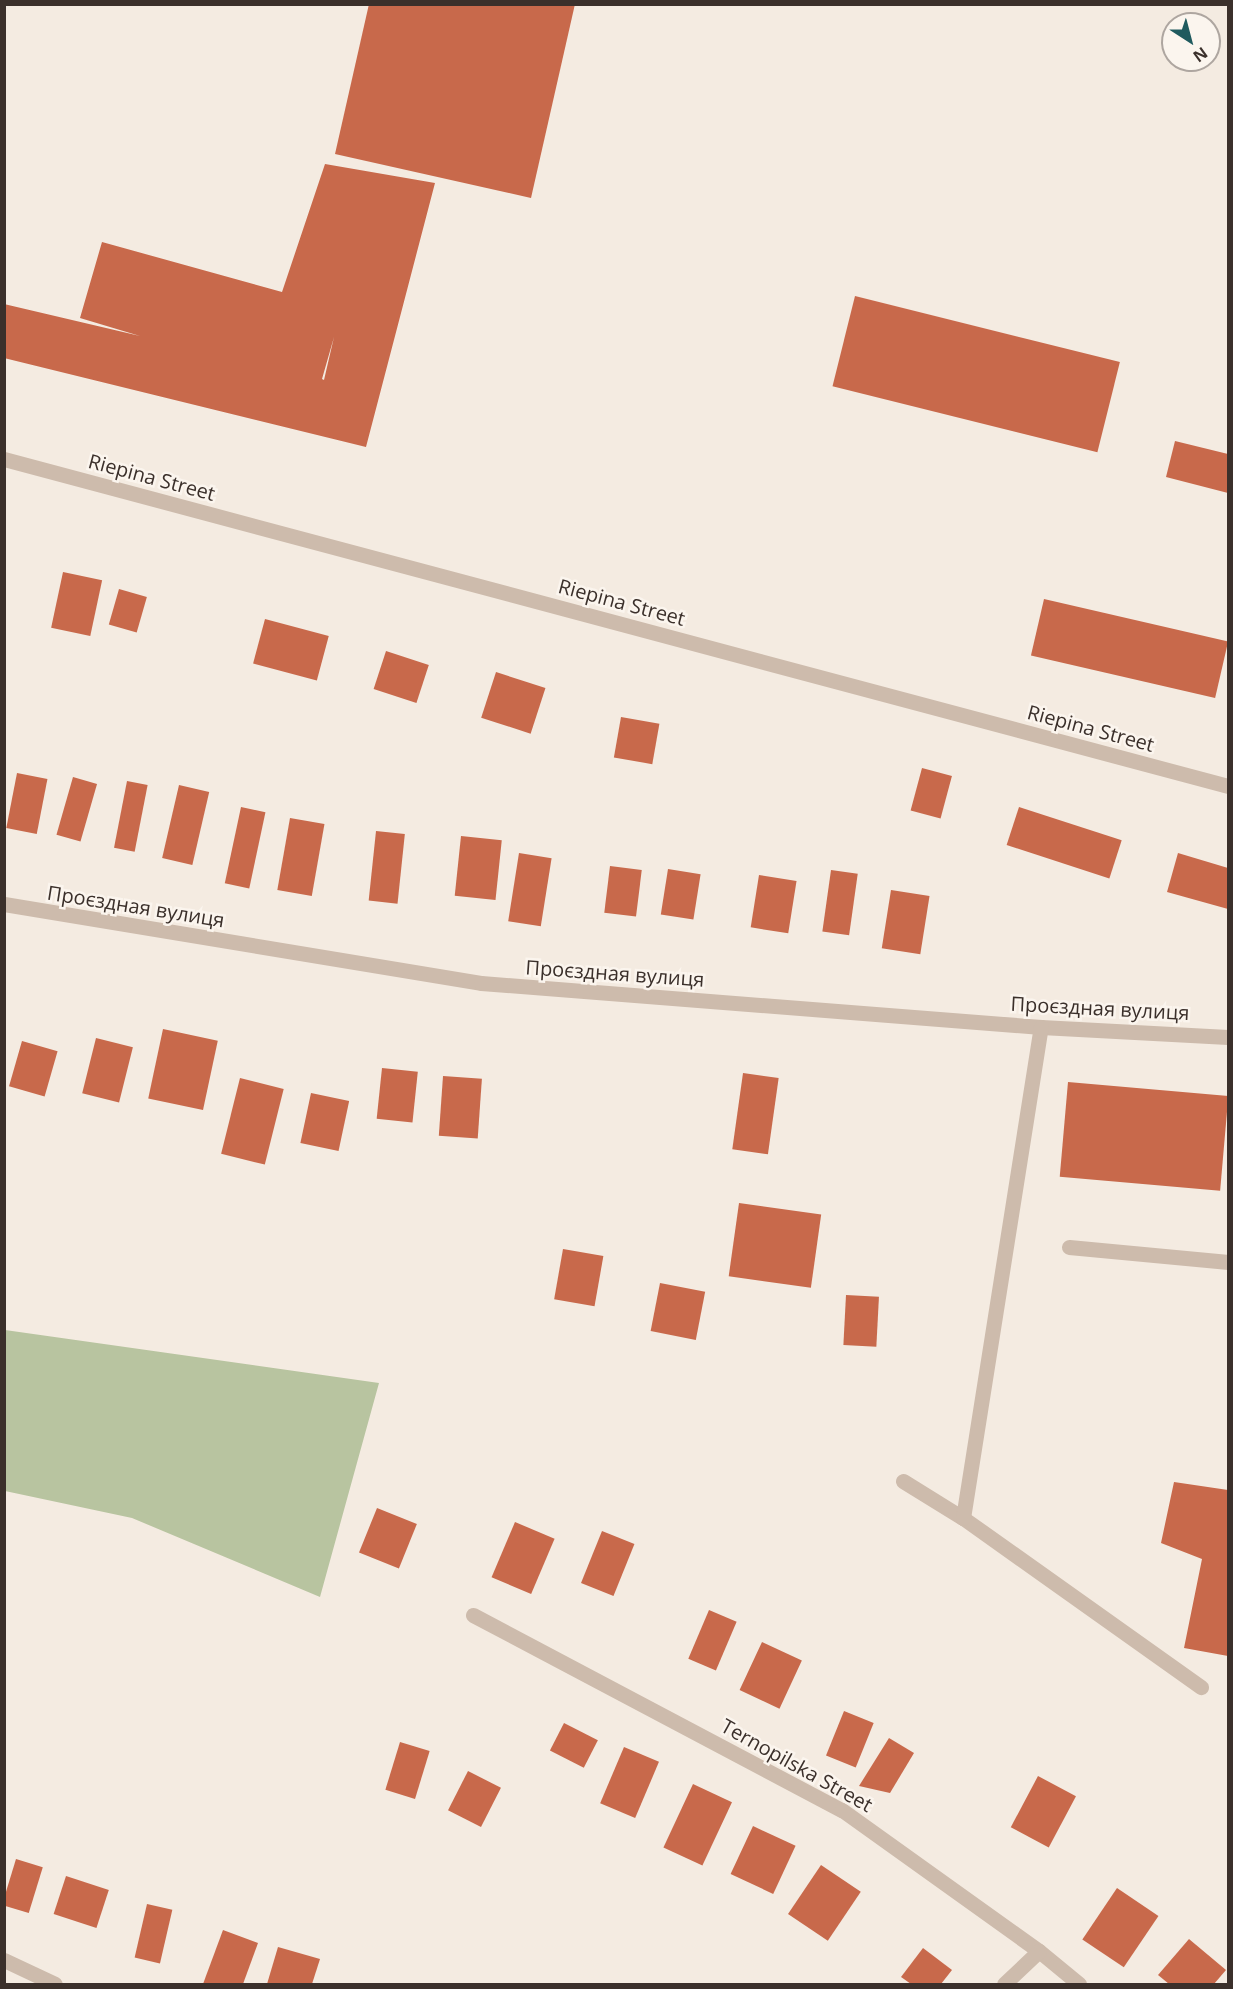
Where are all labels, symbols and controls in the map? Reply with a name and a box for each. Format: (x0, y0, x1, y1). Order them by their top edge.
north arrow (1161, 12, 1221, 72)
text: N (1189, 42, 1212, 68)
street label: Riepina Street (86, 449, 218, 505)
street label: Riepina Street (556, 574, 688, 630)
street label: Riepina Street (1025, 700, 1157, 756)
street label: Проєздная вулиця (46, 880, 226, 932)
street label: Проєздная вулиця (525, 955, 705, 991)
street label: Проєздная вулиця (1010, 991, 1190, 1025)
street label: Ternopilska Street (717, 1713, 877, 1817)

